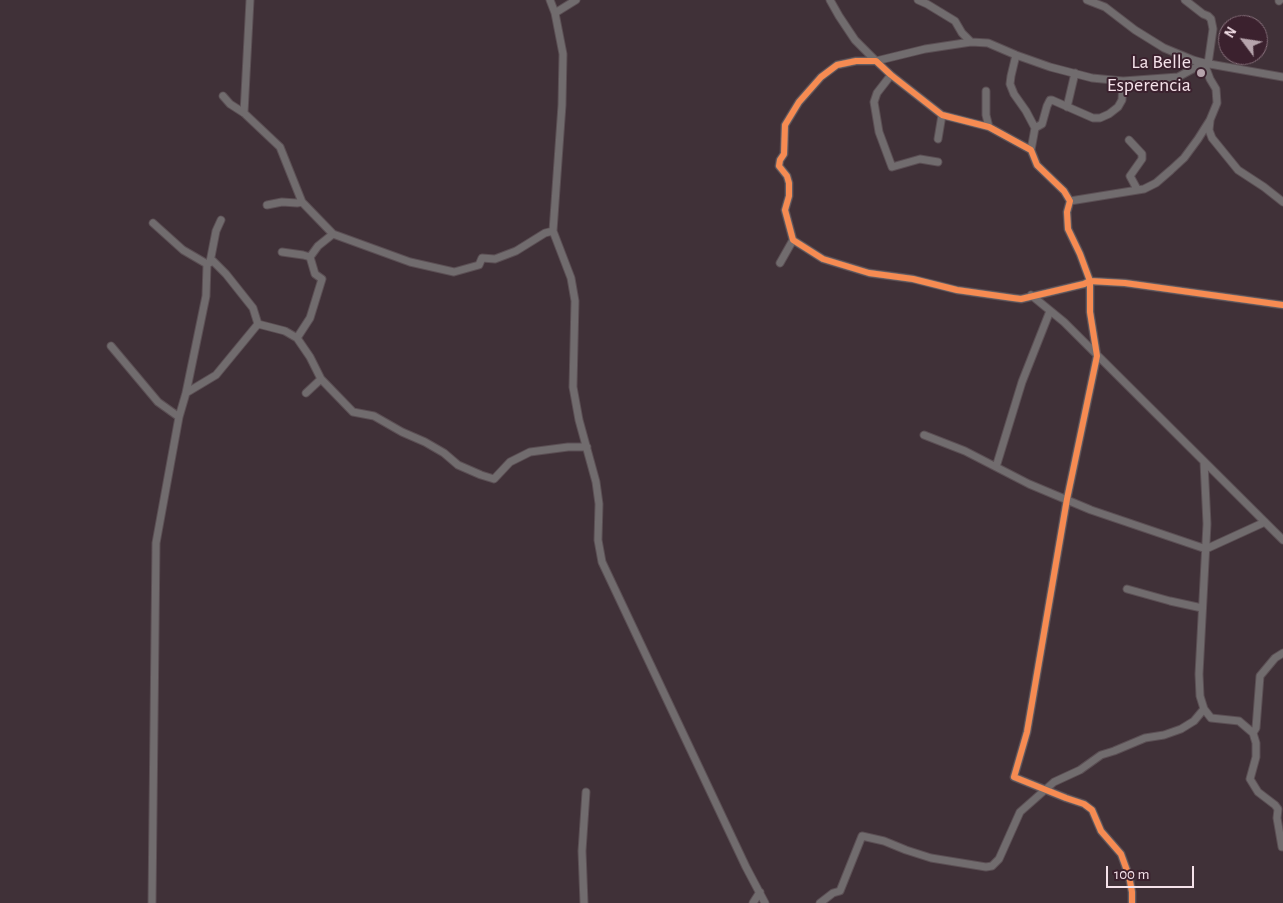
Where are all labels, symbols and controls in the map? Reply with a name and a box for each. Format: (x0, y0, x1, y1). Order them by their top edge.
north arrow (1218, 15, 1268, 65)
text: N (1222, 25, 1240, 41)
place label: La Belle Esperencia (1107, 50, 1191, 97)
marker: La Belle Esperencia (1195, 67, 1207, 79)
scale bar (1108, 856, 1196, 888)
text: 100 m (1114, 867, 1149, 882)

